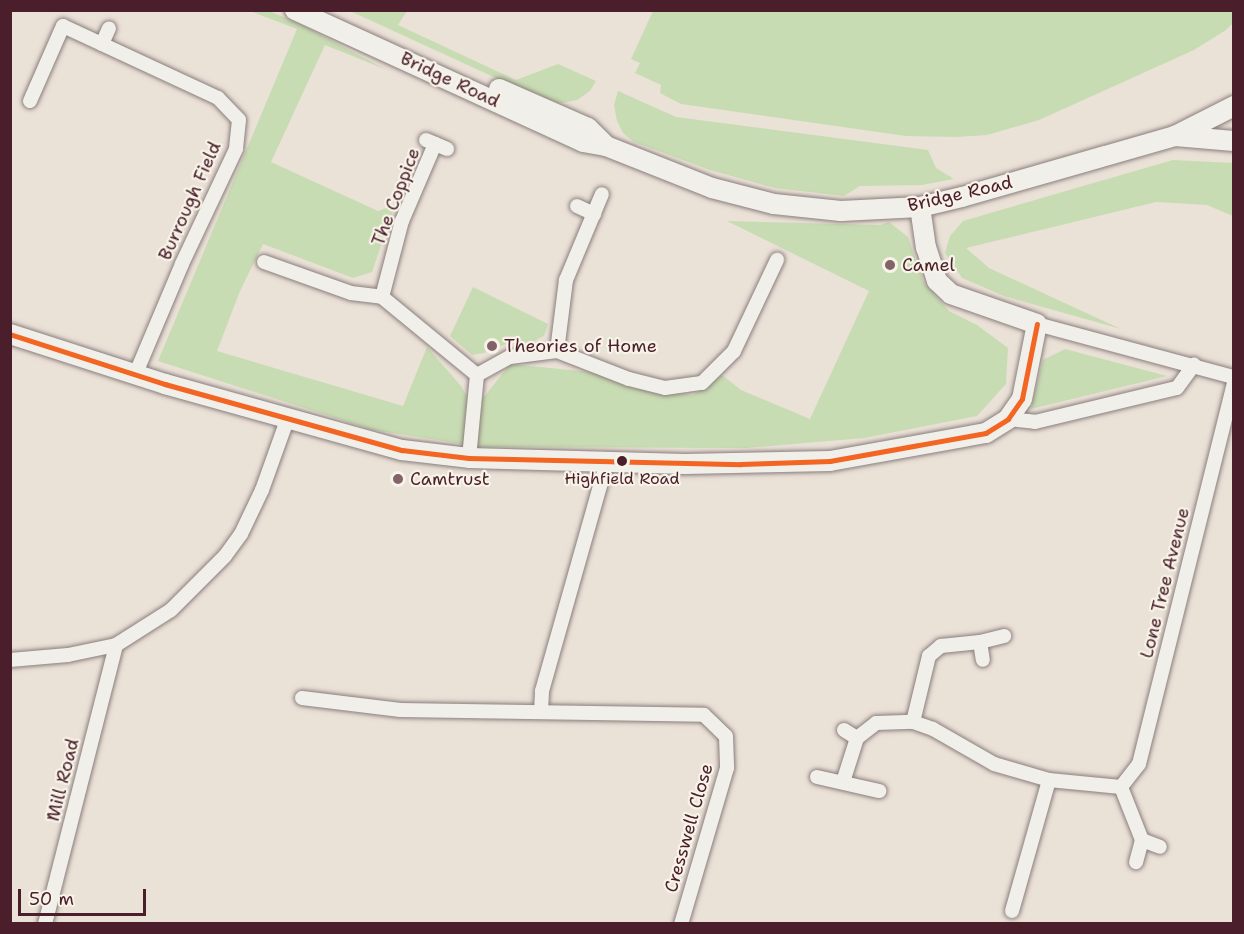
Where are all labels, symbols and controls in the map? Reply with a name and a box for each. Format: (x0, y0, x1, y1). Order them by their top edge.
street label: Bridge Road (397, 48, 503, 112)
street label: Burrough Field (154, 138, 226, 264)
street label: The Coppice (367, 145, 425, 249)
street label: Bridge Road (905, 171, 1015, 217)
place label: Camel (902, 254, 955, 276)
marker: Camel (883, 258, 897, 272)
place label: Theories of Home (504, 335, 657, 357)
marker: Theories of Home (485, 339, 499, 353)
marker: Highfield Road (616, 455, 628, 467)
place label: Camtrust (410, 468, 490, 490)
place label: Highfield Road (564, 469, 680, 489)
marker: Camtrust (391, 472, 405, 486)
street label: Lone Tree Avenue (1136, 505, 1194, 661)
street label: Mill Road (42, 736, 84, 824)
street label: Cresswell Close (660, 761, 718, 895)
scale bar (21, 877, 148, 915)
text: 50 m (29, 887, 74, 911)

